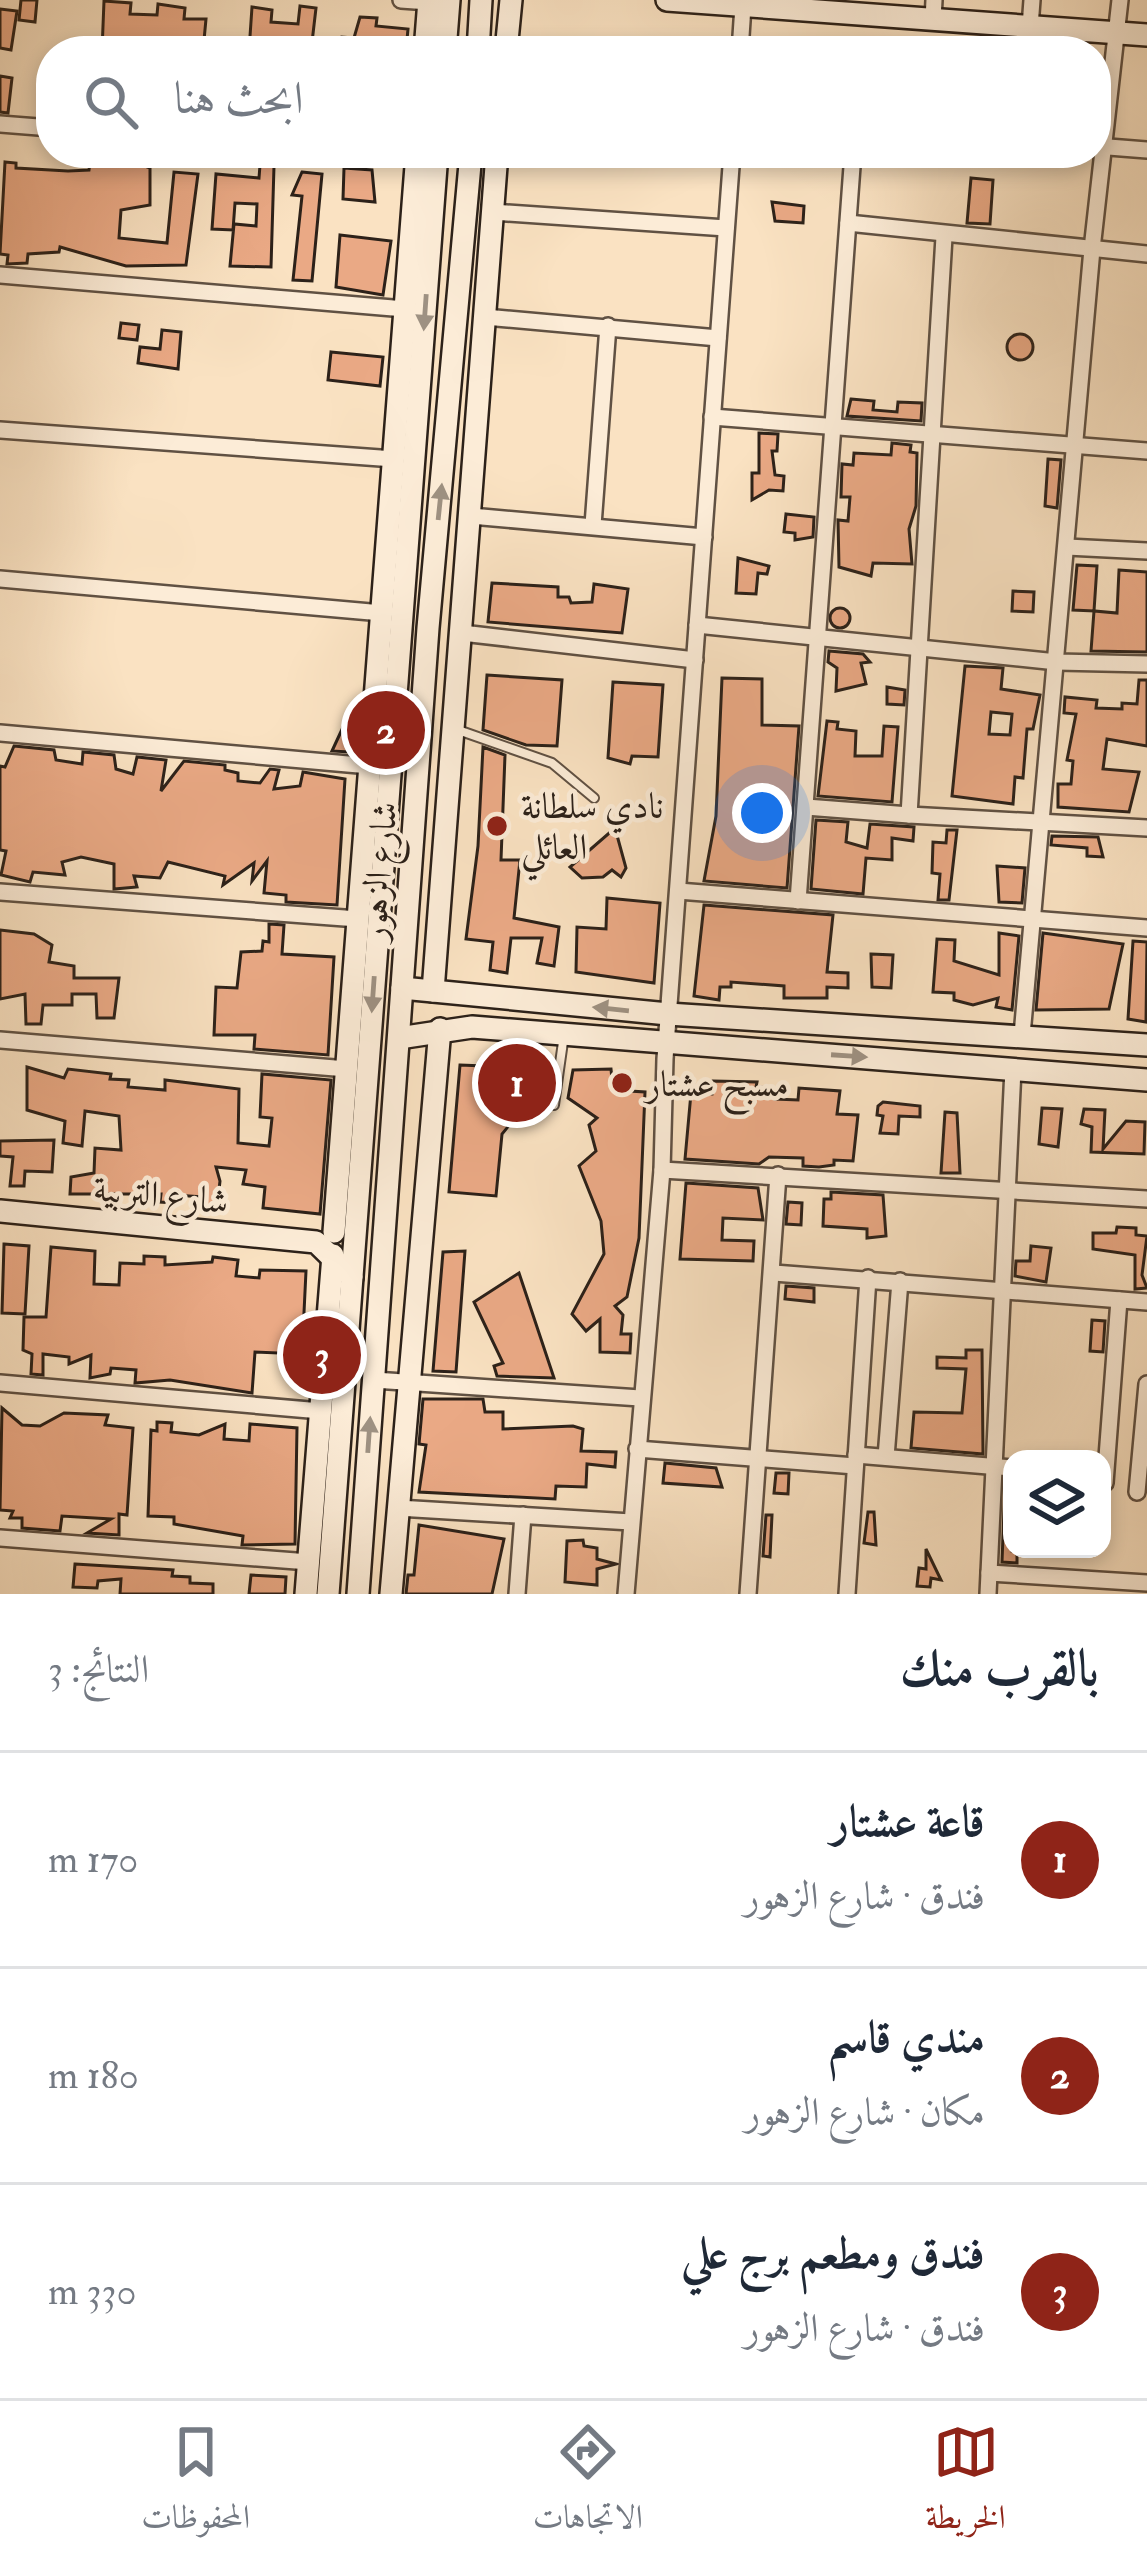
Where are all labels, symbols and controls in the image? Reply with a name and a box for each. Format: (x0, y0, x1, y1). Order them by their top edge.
search box (36, 36, 1111, 168)
icon: search (78, 69, 144, 135)
text: ابحث هنا (174, 71, 304, 127)
one-way arrow (415, 293, 434, 331)
one-way arrow (430, 483, 449, 520)
pin: 2 (347, 685, 425, 775)
your location (732, 783, 792, 843)
place label: نادي سلطانة العائلي (521, 784, 663, 881)
street label: شارع الزهور (351, 800, 415, 946)
marker: نادي سلطانة العائلي (484, 813, 510, 839)
one-way arrow (364, 976, 383, 1013)
one-way arrow (592, 999, 629, 1018)
pin: 1 (478, 1038, 556, 1128)
one-way arrow (831, 1047, 868, 1066)
place label: مسبح عشتار (643, 1062, 789, 1116)
marker: مسبح عشتار (609, 1070, 635, 1096)
street label: شارع التربية (90, 1166, 231, 1232)
pin: 3 (283, 1310, 361, 1400)
one-way arrow (360, 1416, 379, 1453)
map controls (1003, 1450, 1111, 1558)
button: layers (1003, 1450, 1111, 1558)
text: بالقرب منك (900, 1637, 1099, 1701)
text: النتائج: 3 (48, 1645, 149, 1694)
text: قاعة عشتار (831, 1794, 985, 1850)
text: 170 m (48, 1835, 138, 1884)
text: 1 (1053, 1835, 1067, 1884)
text: فندق · شارع الزهور (744, 1872, 985, 1921)
text: مندي قاسم (827, 2010, 985, 2066)
text: 180 m (48, 2051, 139, 2100)
text: 2 (1050, 2051, 1070, 2100)
text: مكان · شارع الزهور (745, 2088, 985, 2137)
text: فندق ومطعم برج علي (681, 2226, 985, 2282)
text: 330 m (48, 2267, 136, 2316)
text: 3 (1053, 2267, 1067, 2316)
text: فندق · شارع الزهور (744, 2304, 985, 2353)
tab: المحفوظات (141, 2419, 250, 2549)
tab: الاتجاهات (533, 2419, 643, 2549)
tab: الخريطة (925, 2419, 1006, 2549)

